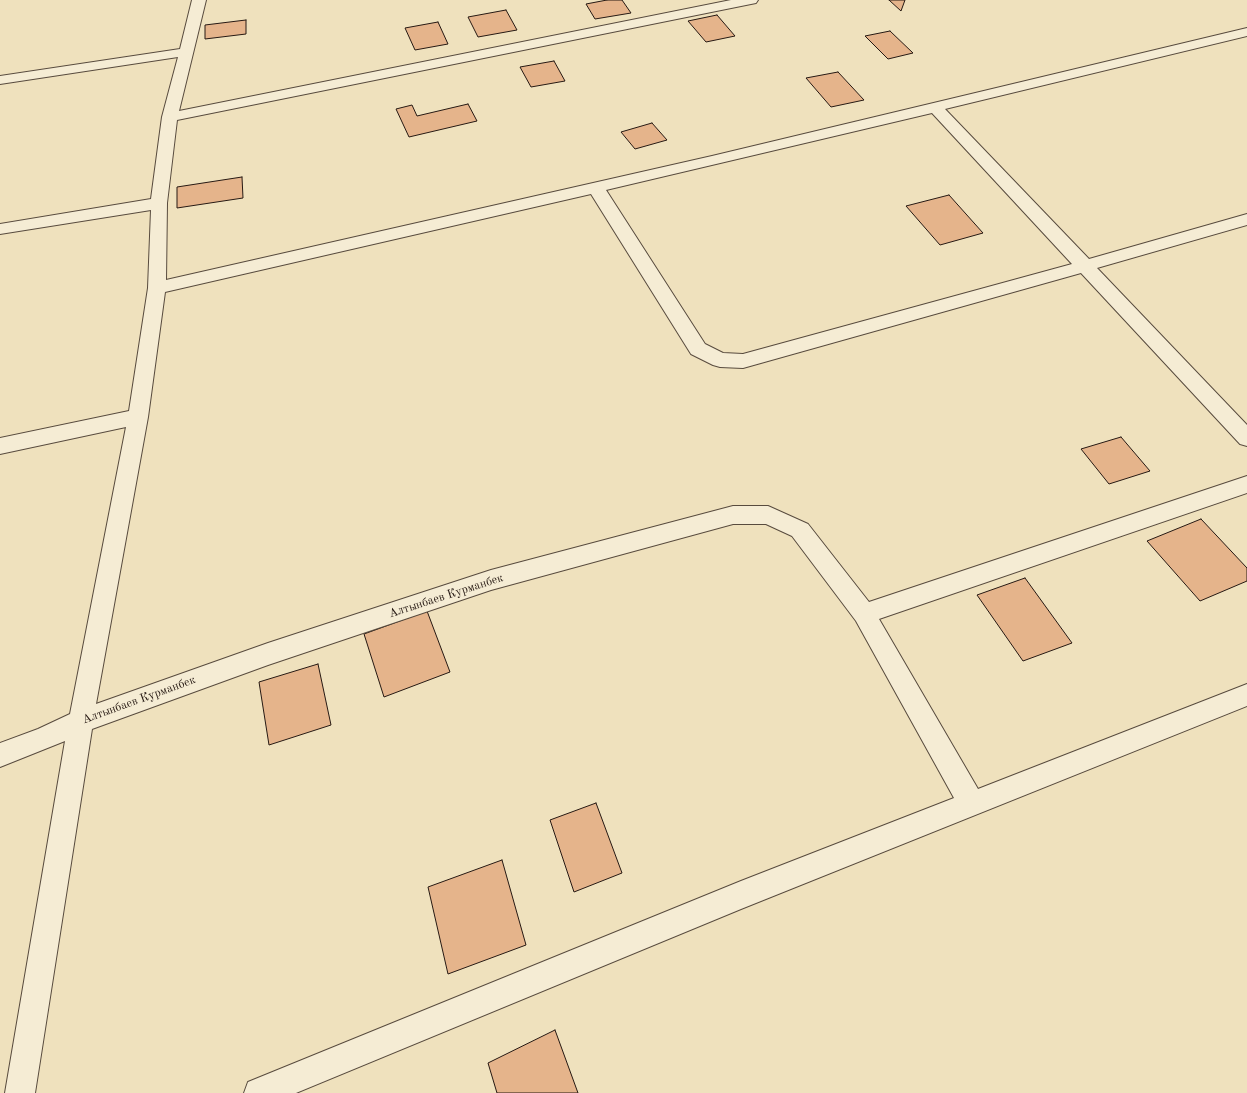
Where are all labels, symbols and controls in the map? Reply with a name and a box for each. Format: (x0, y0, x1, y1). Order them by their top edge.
street label: Алтынбаев Курманбек (387, 571, 505, 621)
street label: Алтынбаев Курманбек (80, 673, 198, 727)

